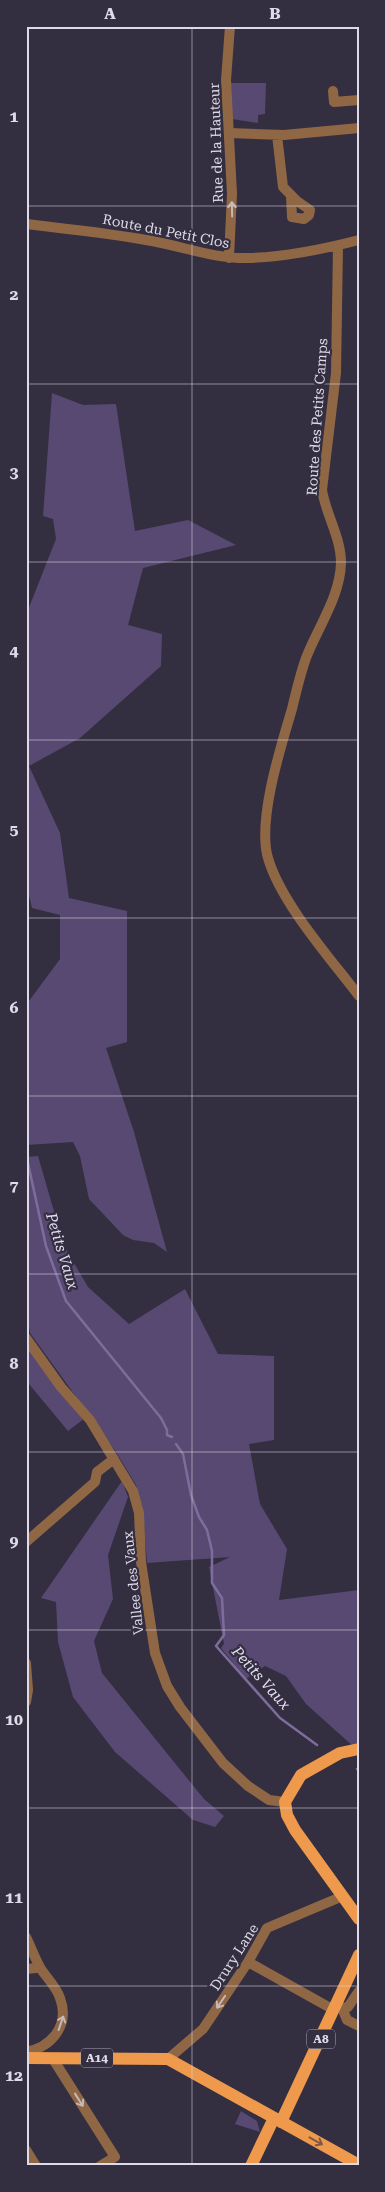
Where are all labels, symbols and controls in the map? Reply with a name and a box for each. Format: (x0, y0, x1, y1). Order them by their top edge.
text: A (104, 4, 116, 23)
text: B (269, 4, 281, 23)
street label: Rue de la Hauteur (206, 82, 226, 203)
text: 1 (10, 107, 19, 126)
one-way arrow (227, 201, 237, 218)
street label: Route du Petit Clos (101, 211, 231, 251)
text: 2 (10, 285, 19, 304)
street label: Route des Petits Camps (304, 337, 331, 496)
text: 3 (10, 463, 19, 482)
text: 4 (10, 641, 19, 660)
text: 5 (10, 820, 19, 839)
text: 6 (10, 998, 19, 1017)
text: 7 (10, 1176, 19, 1195)
water label: Petits Vaux (42, 1210, 82, 1292)
text: 8 (10, 1354, 19, 1373)
street label: Vallee des Vaux (120, 1530, 146, 1636)
text: 9 (10, 1532, 19, 1551)
water label: Petits Vaux (227, 1642, 294, 1714)
text: 10 (5, 1710, 23, 1729)
text: 11 (5, 1888, 23, 1907)
street label: Drury Lane (207, 1920, 262, 1993)
one-way arrow (216, 1995, 226, 2009)
one-way arrow (57, 2016, 66, 2031)
road number: A8 (307, 2030, 335, 2048)
road number: A14 (81, 2048, 113, 2068)
text: 12 (5, 2066, 23, 2085)
one-way arrow (74, 2092, 84, 2106)
one-way arrow (309, 2137, 323, 2147)

